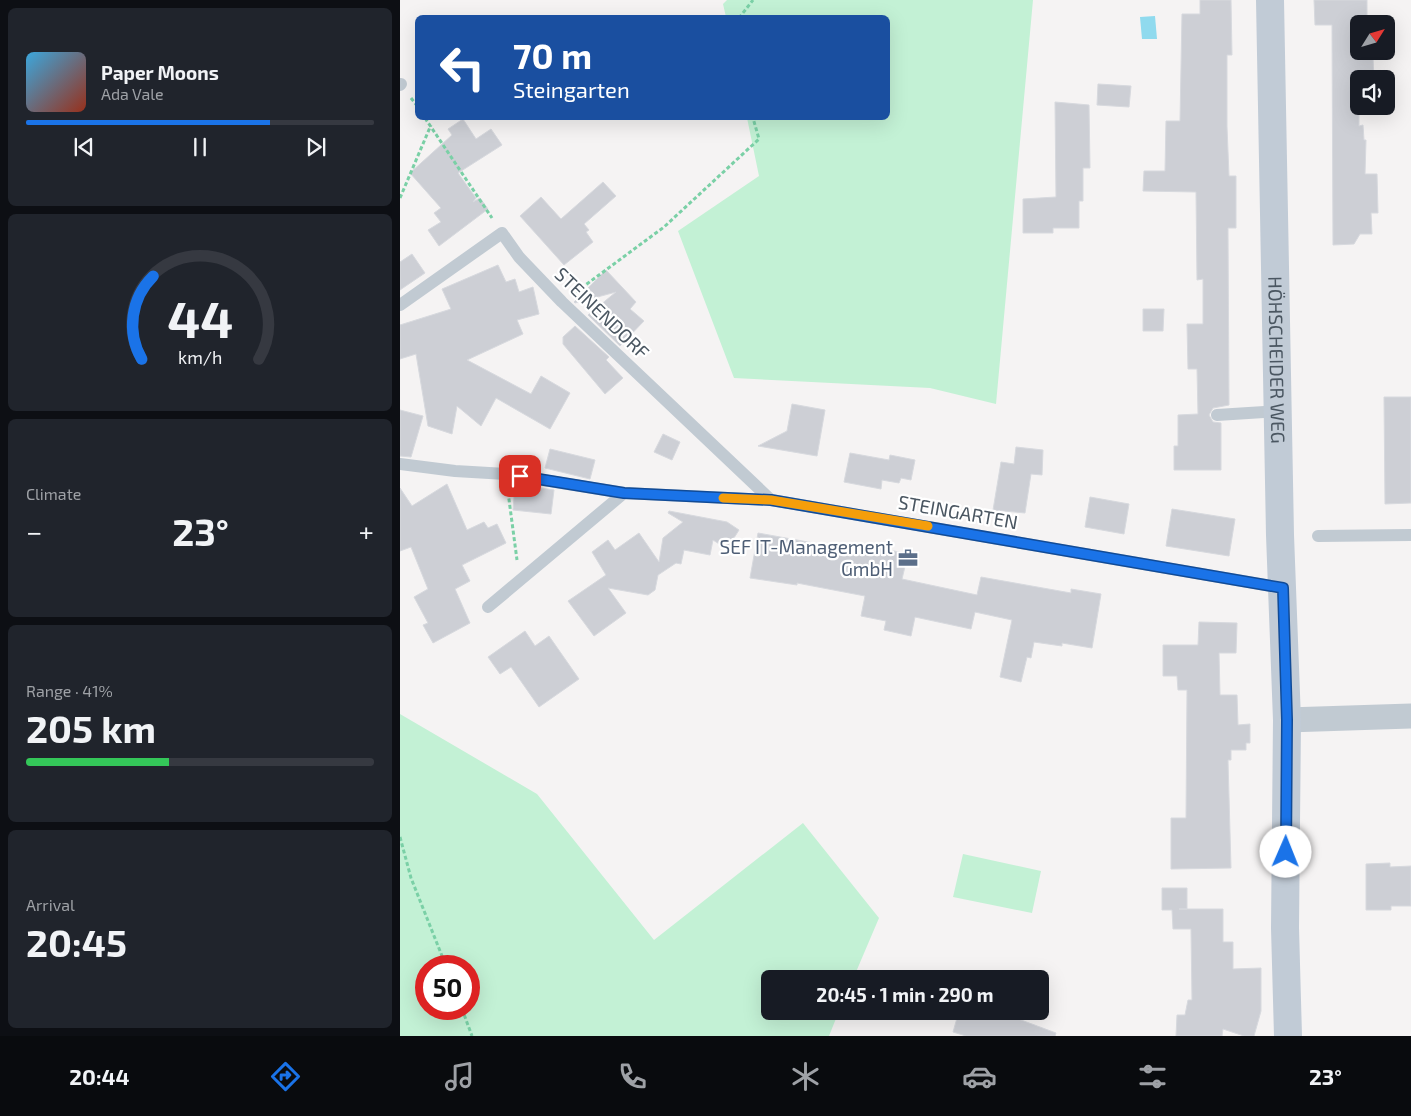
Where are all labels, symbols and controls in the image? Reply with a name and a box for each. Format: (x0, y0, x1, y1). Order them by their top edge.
north arrow (1350, 15, 1395, 60)
map controls (1350, 15, 1395, 115)
text: 70 m (513, 34, 592, 76)
icon: left (430, 35, 495, 100)
text: Paper Moons (101, 61, 219, 84)
button: sound (1350, 70, 1395, 115)
text: Steingarten (513, 76, 630, 102)
text: Ada Vale (101, 84, 164, 103)
icon: previous (70, 133, 98, 161)
icon: pause (186, 133, 214, 161)
icon: next (302, 133, 330, 161)
street label: STEINENDORF (550, 262, 654, 363)
street label: HÖHSCHEIDER WEG (1264, 276, 1290, 444)
text: 44 (167, 286, 233, 348)
text: km/h (178, 346, 222, 368)
pin (499, 455, 541, 497)
icon: arrive (506, 462, 534, 490)
text: Climate (26, 484, 81, 503)
street label: STEINGARTEN (896, 490, 1020, 533)
text: 23° (172, 508, 229, 554)
text: − (26, 514, 42, 548)
text: + (359, 514, 374, 548)
place label: SEF IT-Management GmbH (720, 535, 893, 580)
office icon: SEF IT-Management GmbH (897, 547, 919, 569)
text: Range · 41% (26, 681, 113, 700)
text: 205 km (26, 705, 156, 751)
position arrow (1259, 825, 1311, 877)
text: Arrival (26, 895, 75, 914)
text: 20:45 (26, 919, 127, 965)
speed limit sign: 50 (415, 955, 480, 1020)
text: 20:45 · 1 min · 290 m (816, 983, 994, 1006)
icon: directions (268, 1059, 303, 1094)
icon: music (442, 1059, 477, 1094)
icon: phone (615, 1059, 650, 1094)
icon: climate (788, 1059, 823, 1094)
icon: car (962, 1059, 997, 1094)
icon: filters (1135, 1059, 1170, 1094)
text: 20:44 (69, 1063, 130, 1089)
text: 23° (1309, 1063, 1342, 1089)

